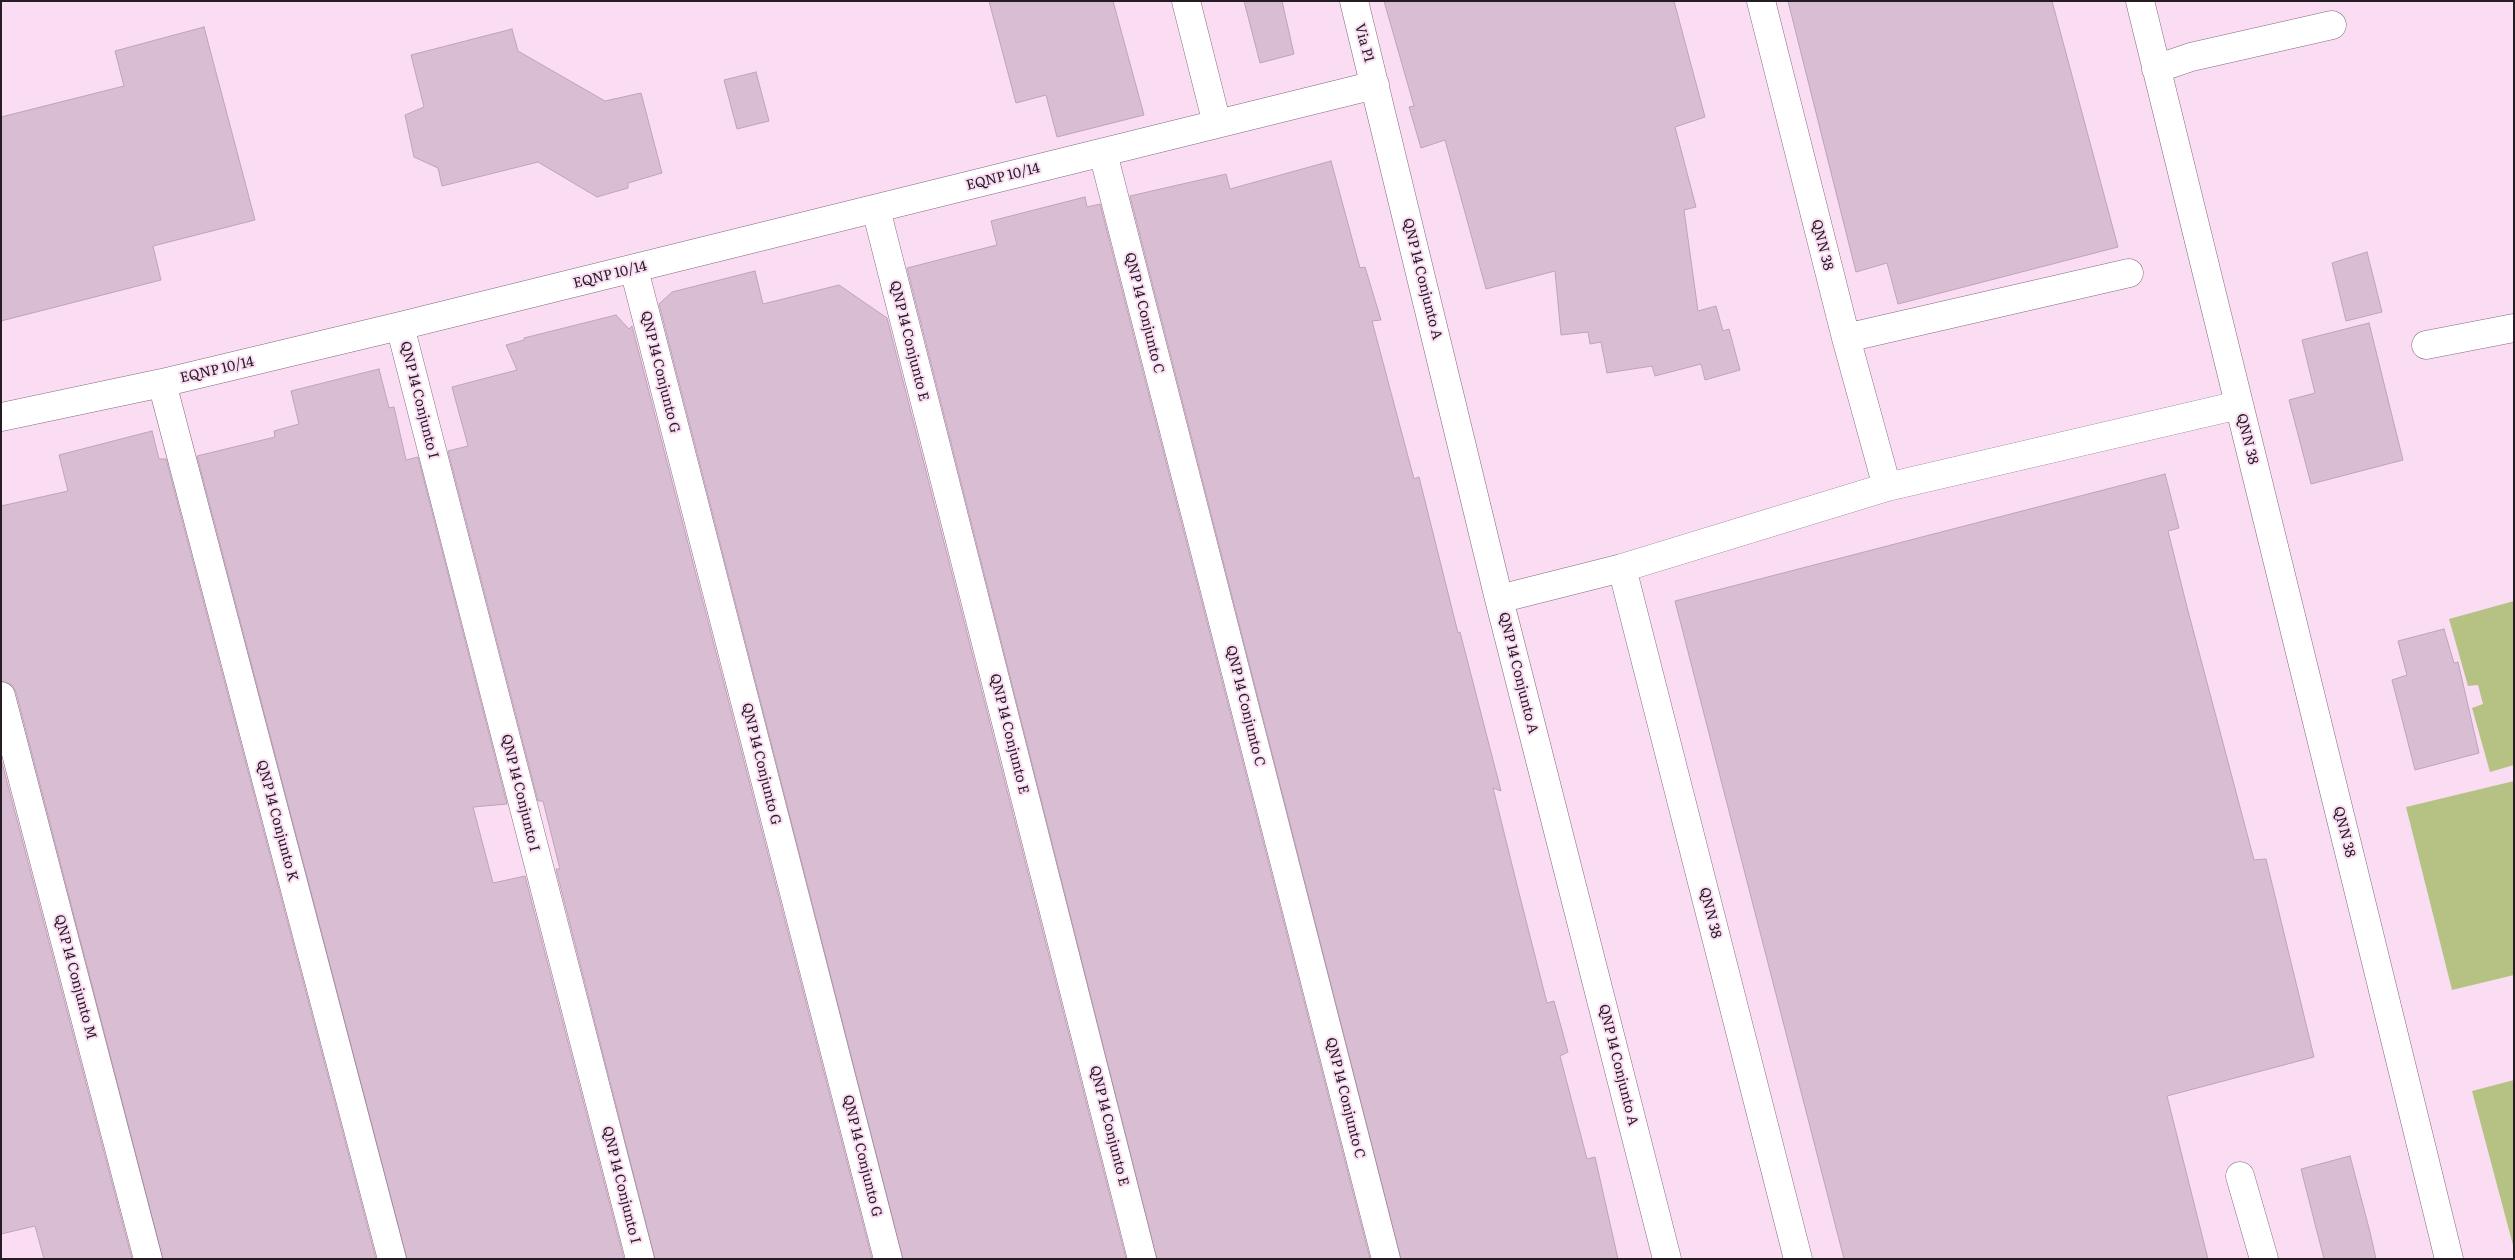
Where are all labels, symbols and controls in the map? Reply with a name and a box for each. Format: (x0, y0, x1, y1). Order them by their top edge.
street label: Via P1 (1351, 22, 1377, 64)
street label: EQNP 10/14 (965, 160, 1041, 194)
street label: QNP 14 Conjunto A (1399, 216, 1445, 342)
street label: QNN 38 (1808, 218, 1836, 272)
street label: QNP 14 Conjunto C (1121, 251, 1167, 375)
street label: EQNP 10/14 (572, 258, 648, 292)
street label: QNP 14 Conjunto E (886, 279, 932, 403)
street label: QNP 14 Conjunto G (637, 309, 683, 435)
street label: QNP 14 Conjunto I (396, 340, 442, 460)
street label: EQNP 10/14 (179, 353, 255, 387)
street label: QNN 38 (2233, 412, 2261, 466)
street label: QNP 14 Conjunto A (1495, 610, 1541, 736)
street label: QNP 14 Conjunto C (1222, 644, 1268, 768)
street label: QNP 14 Conjunto E (986, 672, 1032, 796)
street label: QNP 14 Conjunto G (738, 701, 784, 827)
street label: QNP 14 Conjunto I (497, 733, 543, 853)
street label: QNP 14 Conjunto K (253, 758, 301, 884)
street label: QNN 38 (2330, 805, 2358, 859)
street label: QNN 38 (1696, 886, 1724, 940)
street label: QNP 14 Conjunto M (50, 913, 100, 1041)
street label: QNP 14 Conjunto A (1595, 1002, 1641, 1128)
street label: QNP 14 Conjunto C (1322, 1036, 1368, 1160)
street label: QNP 14 Conjunto E (1086, 1064, 1132, 1188)
street label: QNP 14 Conjunto G (839, 1093, 885, 1219)
street label: QNP 14 Conjunto I (598, 1125, 644, 1245)

